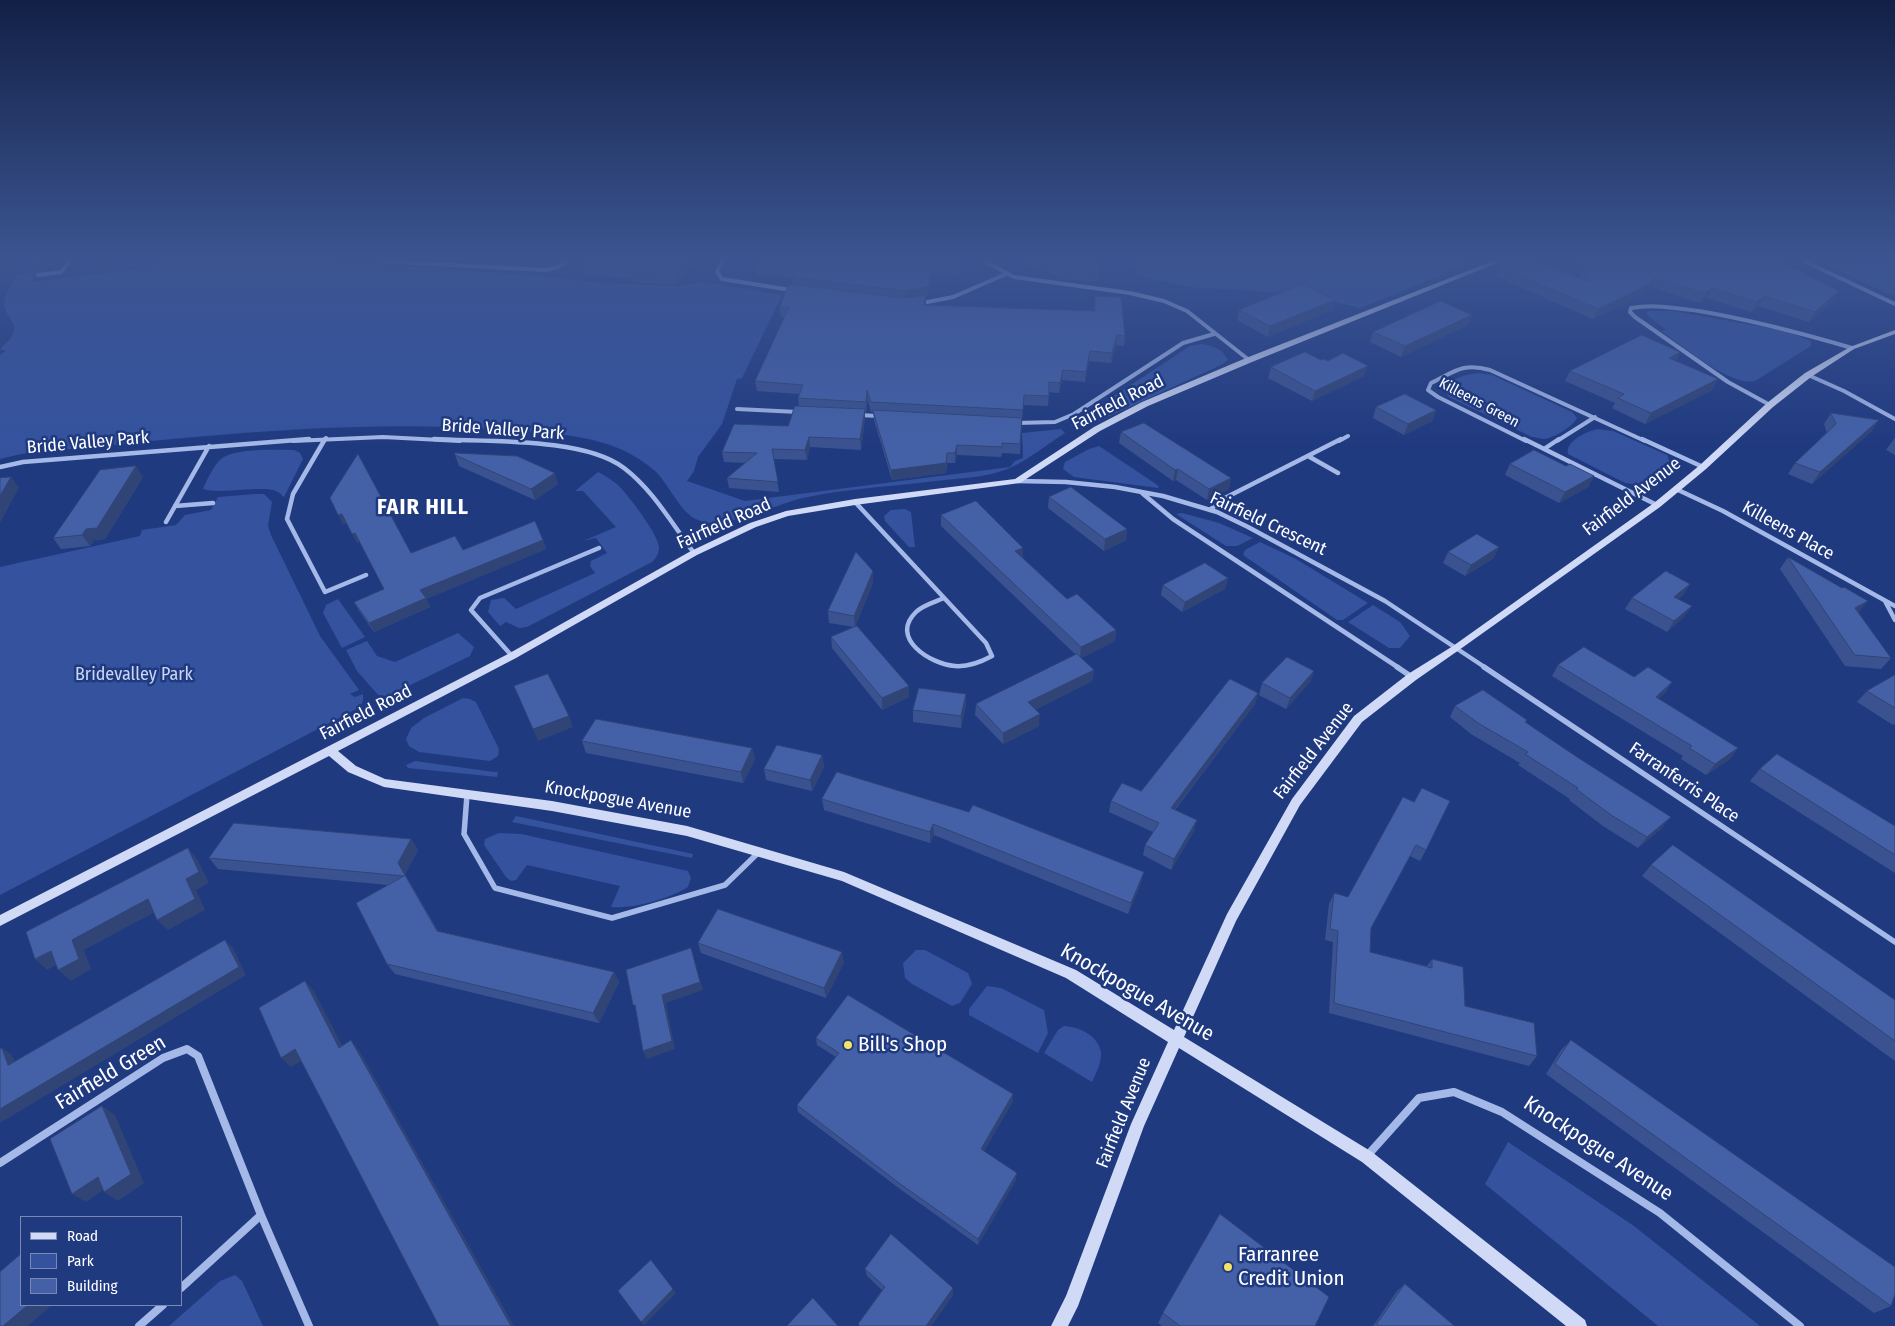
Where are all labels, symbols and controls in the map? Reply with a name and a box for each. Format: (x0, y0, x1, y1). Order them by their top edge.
street label: Fairfield Road (1068, 371, 1168, 435)
street label: Killeens Green (1436, 374, 1522, 432)
street label: Bride Valley Park (441, 415, 565, 445)
street label: Bride Valley Park (26, 427, 150, 459)
street label: Fairfield Avenue (1579, 453, 1685, 541)
street label: Fairfield Crescent (1206, 488, 1330, 560)
street label: Fairfield Road (674, 494, 774, 554)
district label: FAIR HILL (376, 495, 470, 521)
street label: Killeens Place (1738, 497, 1838, 565)
park label: Bridevalley Park (75, 664, 193, 686)
street label: Fairfield Road (316, 681, 416, 745)
street label: Fairfield Avenue (1269, 698, 1359, 804)
street label: Farranferris Place (1625, 738, 1743, 828)
street label: Knockpogue Avenue (543, 776, 693, 824)
street label: Knockpogue Avenue (1056, 939, 1218, 1047)
street label: Fairfield Green (51, 1030, 171, 1116)
place label: Bill's Shop (858, 1032, 947, 1058)
marker: Bill's Shop (842, 1039, 854, 1051)
street label: Fairfield Avenue (1092, 1055, 1156, 1171)
street label: Knockpogue Avenue (1518, 1091, 1678, 1207)
legend (20, 1216, 182, 1306)
text: Road (67, 1227, 98, 1245)
place label: Farranree Credit Union (1238, 1242, 1345, 1292)
text: Park (67, 1252, 94, 1270)
marker: Farranree Credit Union (1222, 1261, 1234, 1273)
text: Building (67, 1277, 118, 1295)

